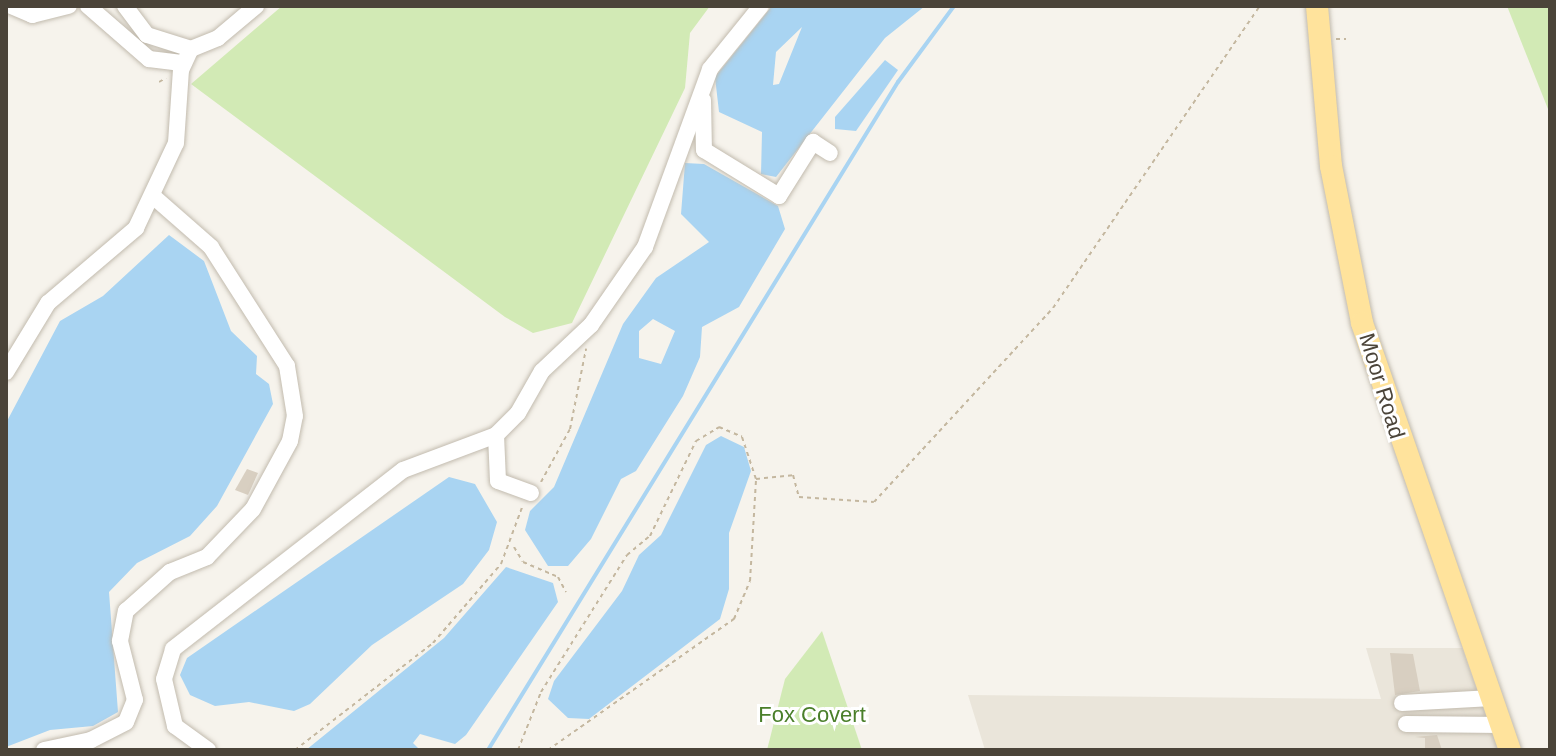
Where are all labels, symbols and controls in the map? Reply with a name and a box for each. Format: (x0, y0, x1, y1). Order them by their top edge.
street label: Moor Road (1353, 330, 1411, 442)
park label: Fox Covert (758, 702, 866, 728)

